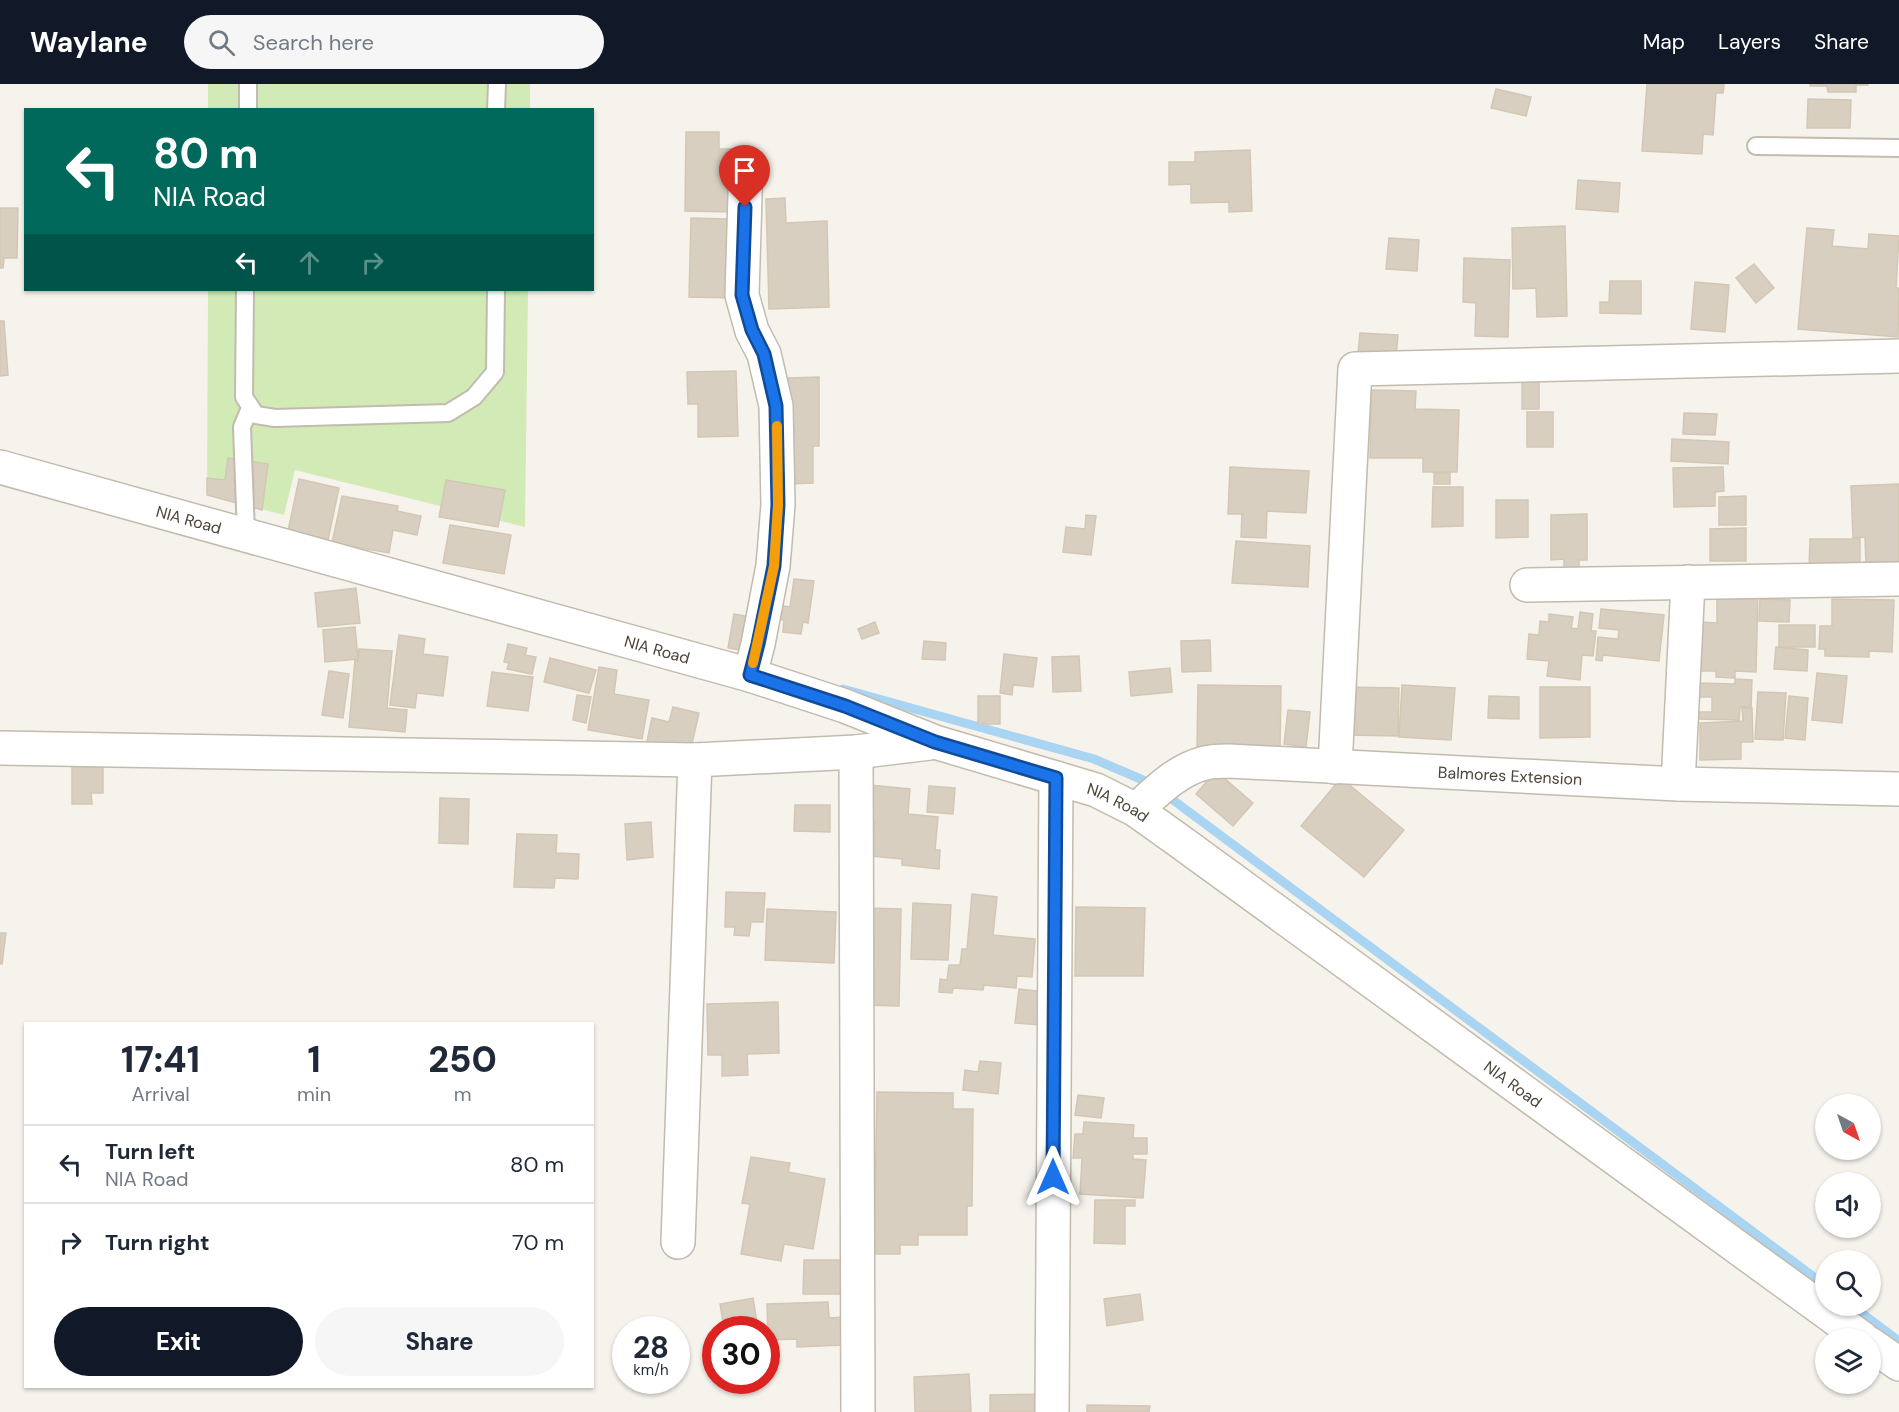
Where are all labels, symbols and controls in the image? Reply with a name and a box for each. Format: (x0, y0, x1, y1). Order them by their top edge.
search box (184, 15, 604, 69)
text: Waylane (30, 24, 148, 61)
icon: search (205, 26, 238, 59)
text: Search here (253, 28, 374, 57)
text: Map (1643, 28, 1685, 56)
text: Layers (1718, 28, 1781, 56)
text: Share (1814, 28, 1869, 56)
text: 80 m (153, 126, 259, 181)
icon: left (54, 132, 132, 210)
pin (719, 145, 770, 207)
icon: arrive (728, 154, 761, 187)
text: NIA Road (153, 179, 266, 214)
icon: left (230, 246, 263, 279)
icon: ahead (293, 246, 326, 279)
icon: right (356, 246, 389, 279)
street label: NIA Road (154, 501, 224, 539)
street label: NIA Road (622, 631, 692, 669)
street label: Balmores Extension (1437, 762, 1583, 790)
street label: NIA Road (1085, 778, 1153, 827)
text: 17:41 (121, 1036, 200, 1083)
text: 1 (307, 1036, 321, 1083)
text: 250 (428, 1036, 497, 1083)
street label: NIA Road (1480, 1056, 1546, 1113)
text: Arrival (131, 1081, 190, 1107)
text: min (297, 1081, 331, 1107)
text: m (454, 1081, 471, 1107)
north arrow (1815, 1094, 1881, 1160)
map controls (1815, 1094, 1881, 1394)
text: Turn left (105, 1137, 195, 1166)
position arrow (1021, 1145, 1085, 1209)
icon: left (54, 1148, 87, 1181)
text: 80 m (510, 1150, 564, 1179)
text: NIA Road (105, 1166, 189, 1192)
button: sound (1815, 1172, 1881, 1238)
icon: right (54, 1226, 87, 1259)
text: Turn right (105, 1228, 210, 1257)
text: 70 m (512, 1228, 564, 1257)
button: search (1815, 1250, 1881, 1316)
button: Exit (54, 1307, 303, 1376)
button: Share (315, 1307, 564, 1376)
speed limit sign: 30 (702, 1316, 780, 1394)
text: 28 (633, 1328, 669, 1367)
button: layers (1815, 1328, 1881, 1394)
text: km/h (633, 1360, 669, 1380)

